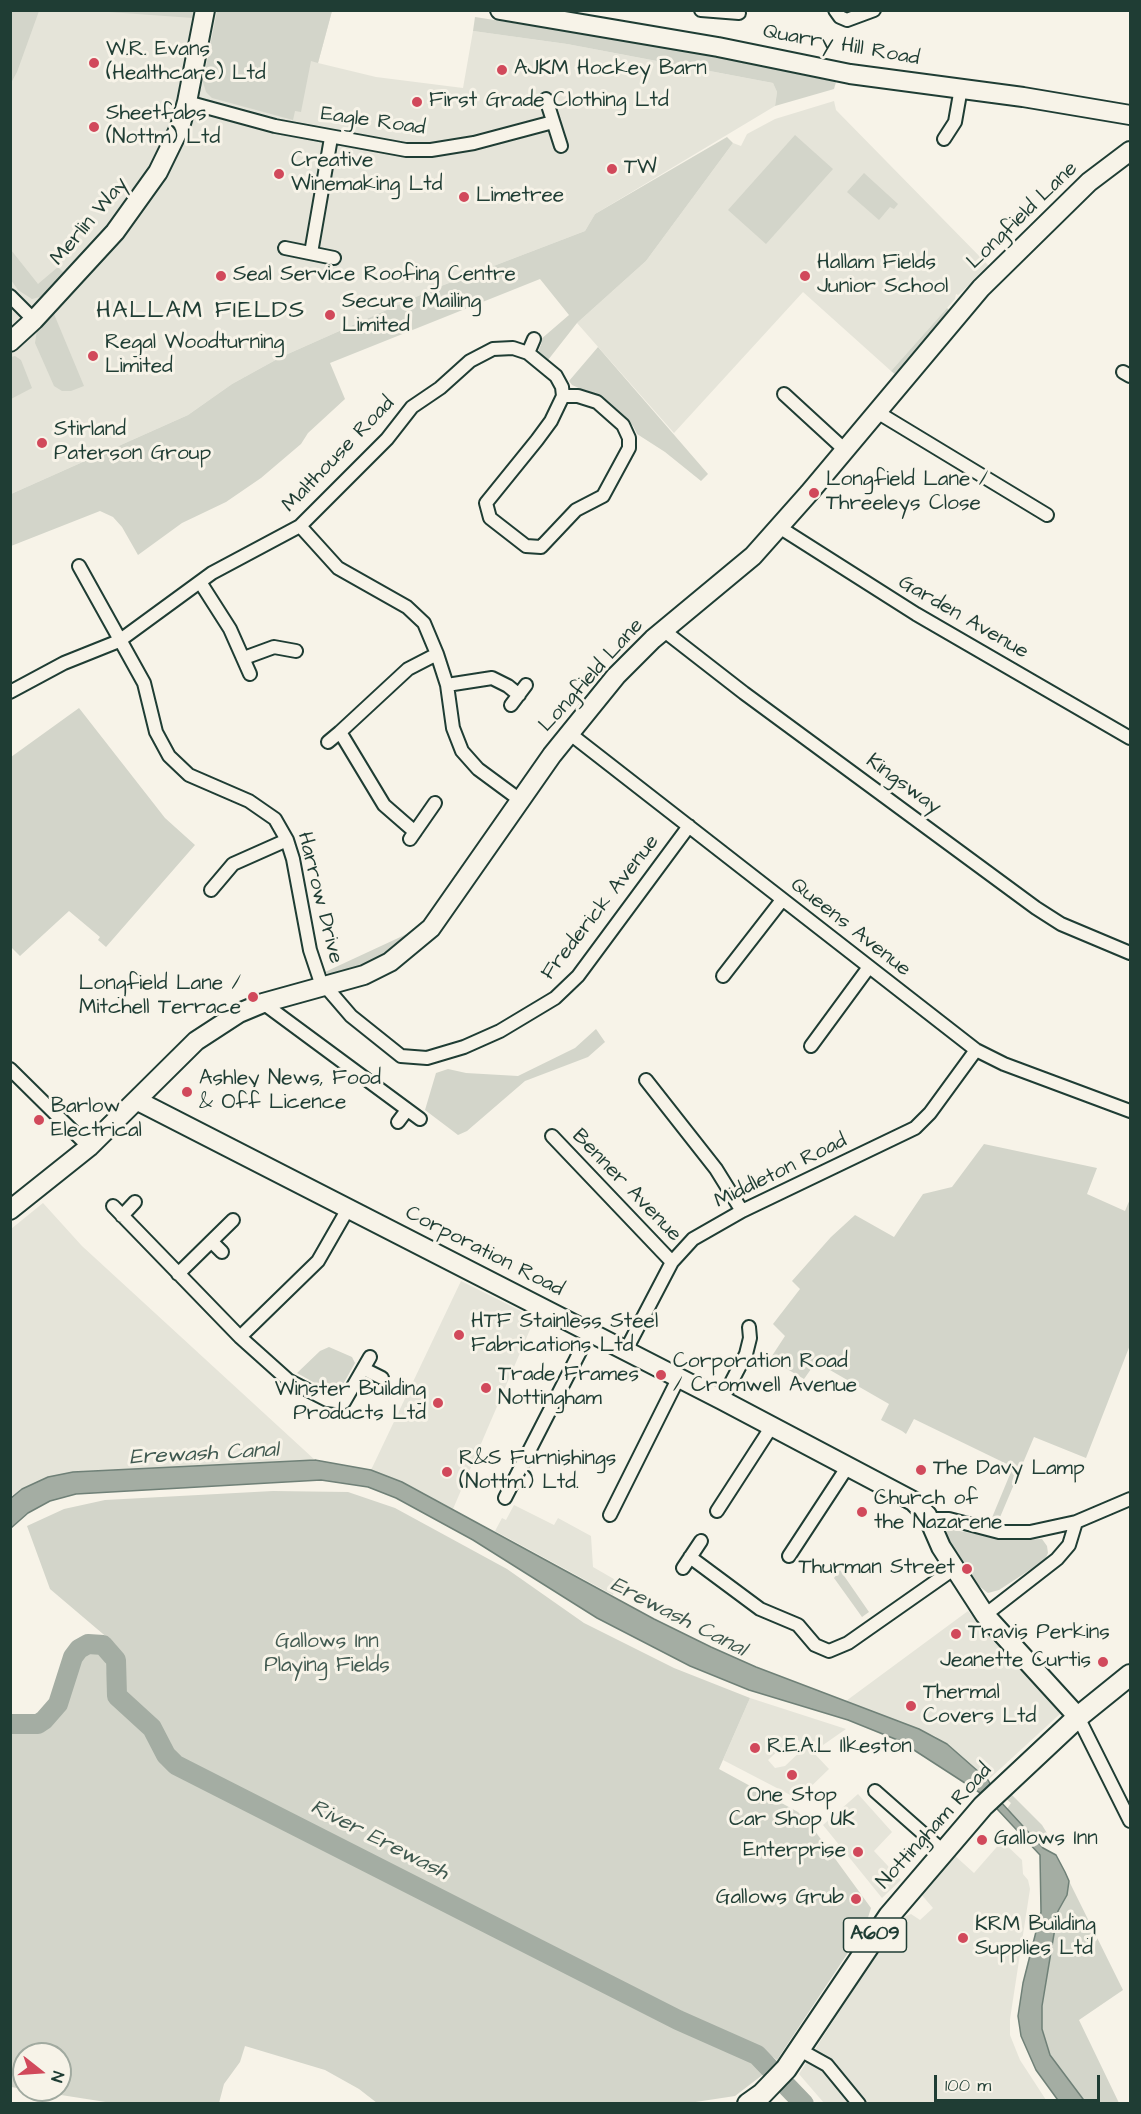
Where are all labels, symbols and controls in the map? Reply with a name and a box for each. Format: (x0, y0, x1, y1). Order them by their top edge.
street label: Quarry Hill Road (761, 20, 921, 72)
place label: W.R. Evans (Healthcare) Ltd (106, 38, 266, 88)
marker: W.R. Evans (Healthcare) Ltd (87, 56, 101, 70)
place label: AJKM Hockey Barn (514, 57, 707, 83)
marker: AJKM Hockey Barn (495, 63, 509, 77)
place label: First Grade Clothing Ltd (429, 89, 669, 115)
marker: First Grade Clothing Ltd (410, 95, 424, 109)
place label: Sheetfabs (Nottm) Ltd (106, 102, 220, 152)
street label: Eagle Road (319, 102, 427, 142)
marker: Sheetfabs (Nottm) Ltd (87, 120, 101, 134)
place label: Creative Winemaking Ltd (291, 149, 442, 199)
place label: TW (624, 156, 657, 182)
street label: Longfield Lane (962, 157, 1084, 275)
marker: TW (605, 162, 619, 176)
marker: Creative Winemaking Ltd (272, 167, 286, 181)
street label: Merlin Way (46, 173, 134, 271)
place label: Limetree (476, 184, 564, 210)
marker: Limetree (457, 190, 471, 204)
place label: Hallam Fields Junior School (817, 251, 948, 301)
place label: Seal Service Roofing Centre (233, 263, 516, 289)
marker: Seal Service Roofing Centre (214, 269, 228, 283)
marker: Hallam Fields Junior School (798, 269, 812, 283)
place label: Secure Mailing Limited (342, 290, 481, 340)
district label: HALLAM FIELDS (96, 298, 306, 326)
marker: Secure Mailing Limited (323, 308, 337, 322)
place label: Regal Woodturning Limited (105, 331, 284, 381)
marker: Regal Woodturning Limited (86, 349, 100, 363)
street label: Malthouse Road (277, 392, 401, 518)
place label: Stirland Paterson Group (54, 418, 211, 468)
marker: Stirland Paterson Group (35, 436, 49, 450)
place label: Longfield Lane / Threeleys Close (826, 468, 988, 518)
marker: Longfield Lane / Threeleys Close (807, 486, 821, 500)
street label: Garden Avenue (893, 571, 1033, 665)
street label: Longfield Lane (534, 614, 650, 738)
street label: Kingsway (860, 749, 946, 821)
street label: Harrow Drive (291, 830, 347, 966)
street label: Frederick Avenue (537, 830, 665, 986)
street label: Queens Avenue (785, 873, 915, 983)
place label: Longfield Lane / Mitchell Terrace (79, 972, 241, 1022)
marker: Longfield Lane / Mitchell Terrace (246, 990, 260, 1004)
place label: Ashley News, Food & Off Licence (199, 1067, 381, 1117)
marker: Ashley News, Food & Off Licence (180, 1085, 194, 1099)
place label: Barlow Electrical (51, 1095, 142, 1145)
marker: Barlow Electrical (32, 1113, 46, 1127)
street label: Benner Avenue (566, 1124, 686, 1248)
street label: Middleton Road (711, 1129, 851, 1215)
street label: Corporation Road (400, 1201, 568, 1303)
place label: HTF Stainless Steel Fabrications Ltd (471, 1310, 658, 1360)
marker: HTF Stainless Steel Fabrications Ltd (452, 1328, 466, 1342)
place label: Corporation Road / Cromwell Avenue (673, 1350, 857, 1400)
place label: Trade Frames Nottingham (498, 1363, 639, 1413)
marker: Corporation Road / Cromwell Avenue (654, 1368, 668, 1382)
place label: Winster Building Products Ltd (275, 1378, 426, 1428)
marker: Trade Frames Nottingham (479, 1381, 493, 1395)
marker: Winster Building Products Ltd (431, 1396, 445, 1410)
water label: Erewash Canal (129, 1438, 279, 1472)
place label: R&S Furnishings (Nottm.) Ltd. (459, 1447, 616, 1497)
place label: The Davy Lamp (933, 1457, 1085, 1483)
marker: The Davy Lamp (914, 1463, 928, 1477)
marker: R&S Furnishings (Nottm.) Ltd. (440, 1465, 454, 1479)
place label: Church of the Nazarene (874, 1487, 1002, 1537)
marker: Church of the Nazarene (855, 1505, 869, 1519)
place label: Thurman Street (799, 1556, 955, 1582)
marker: Thurman Street (960, 1562, 974, 1576)
water label: Erewash Canal (606, 1572, 750, 1664)
place label: Travis Perkins (968, 1621, 1110, 1647)
marker: Travis Perkins (949, 1627, 963, 1641)
park label: Gallows Inn Playing Fields (264, 1630, 390, 1680)
place label: Jeanette Curtis (940, 1649, 1091, 1675)
marker: Jeanette Curtis (1096, 1655, 1110, 1669)
place label: Thermal Covers Ltd (923, 1681, 1036, 1731)
marker: Thermal Covers Ltd (904, 1699, 918, 1713)
place label: R.E.A.L Ilkeston (767, 1735, 912, 1761)
marker: R.E.A.L Ilkeston (748, 1741, 762, 1755)
street label: Nottingham Road (872, 1759, 998, 1895)
marker: One Stop Car Shop UK (785, 1768, 799, 1782)
place label: One Stop Car Shop UK (729, 1784, 855, 1834)
water label: River Erewash (306, 1795, 452, 1887)
place label: Gallows Inn (994, 1827, 1098, 1853)
marker: Gallows Inn (975, 1833, 989, 1847)
place label: Enterprise (743, 1839, 846, 1865)
marker: Enterprise (851, 1845, 865, 1859)
place label: Gallows Grub (716, 1886, 844, 1912)
marker: Gallows Grub (849, 1892, 863, 1906)
place label: KRM Building Supplies Ltd (975, 1913, 1096, 1963)
road number: A609 (844, 1918, 906, 1952)
marker: KRM Building Supplies Ltd (956, 1931, 970, 1945)
north arrow (12, 2042, 72, 2102)
scale bar (937, 2063, 1104, 2101)
text: N (45, 2069, 69, 2085)
text: 100 m (945, 2073, 991, 2098)

